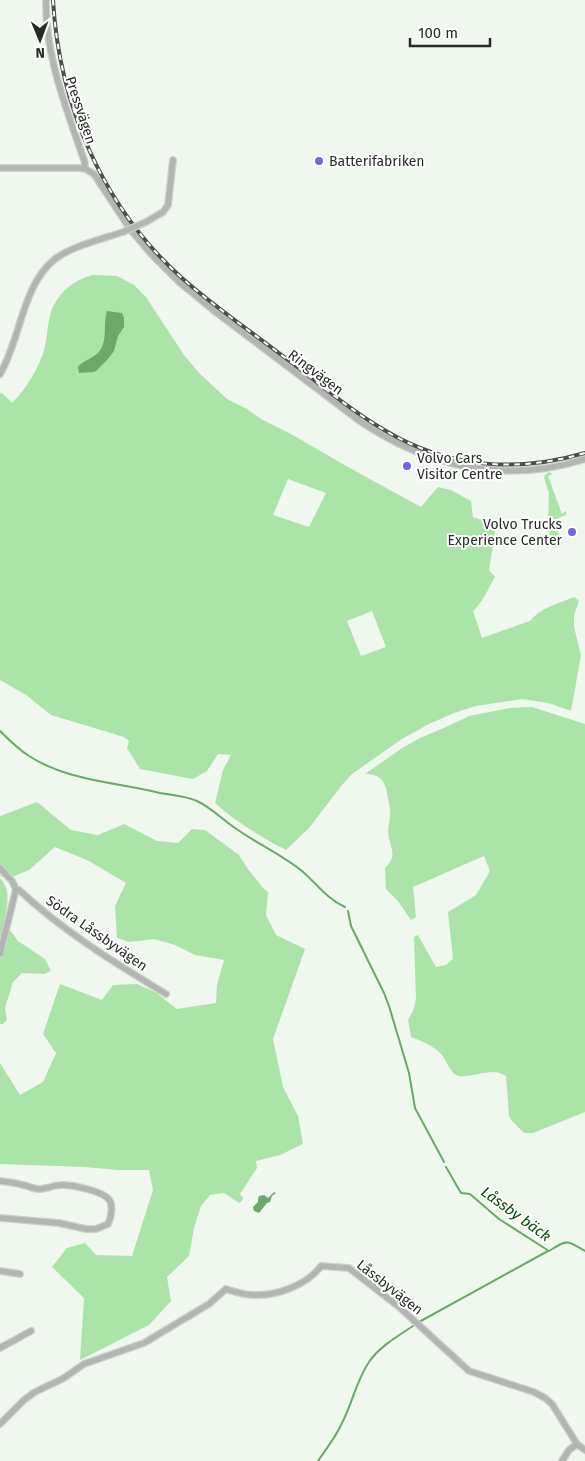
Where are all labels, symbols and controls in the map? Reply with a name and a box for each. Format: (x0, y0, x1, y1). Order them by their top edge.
north arrow (15, 15, 65, 65)
scale bar (410, 15, 490, 47)
text: 100 m (418, 24, 458, 42)
text: N (35, 44, 45, 61)
street label: Pressvägen (62, 74, 99, 146)
place label: Batterifabriken (329, 153, 425, 170)
marker: Batterifabriken (313, 155, 325, 167)
street label: Ringvägen (285, 346, 347, 399)
place label: Volvo Cars Visitor Centre (417, 450, 502, 483)
marker: Volvo Cars Visitor Centre (401, 460, 413, 472)
place label: Volvo Trucks Experience Center (448, 516, 563, 549)
marker: Volvo Trucks Experience Center (566, 526, 578, 538)
street label: Södra Låssbyvägen (43, 892, 151, 975)
water label: Låssby bäck (478, 1183, 554, 1245)
street label: Låssbyvägen (353, 1256, 426, 1319)

